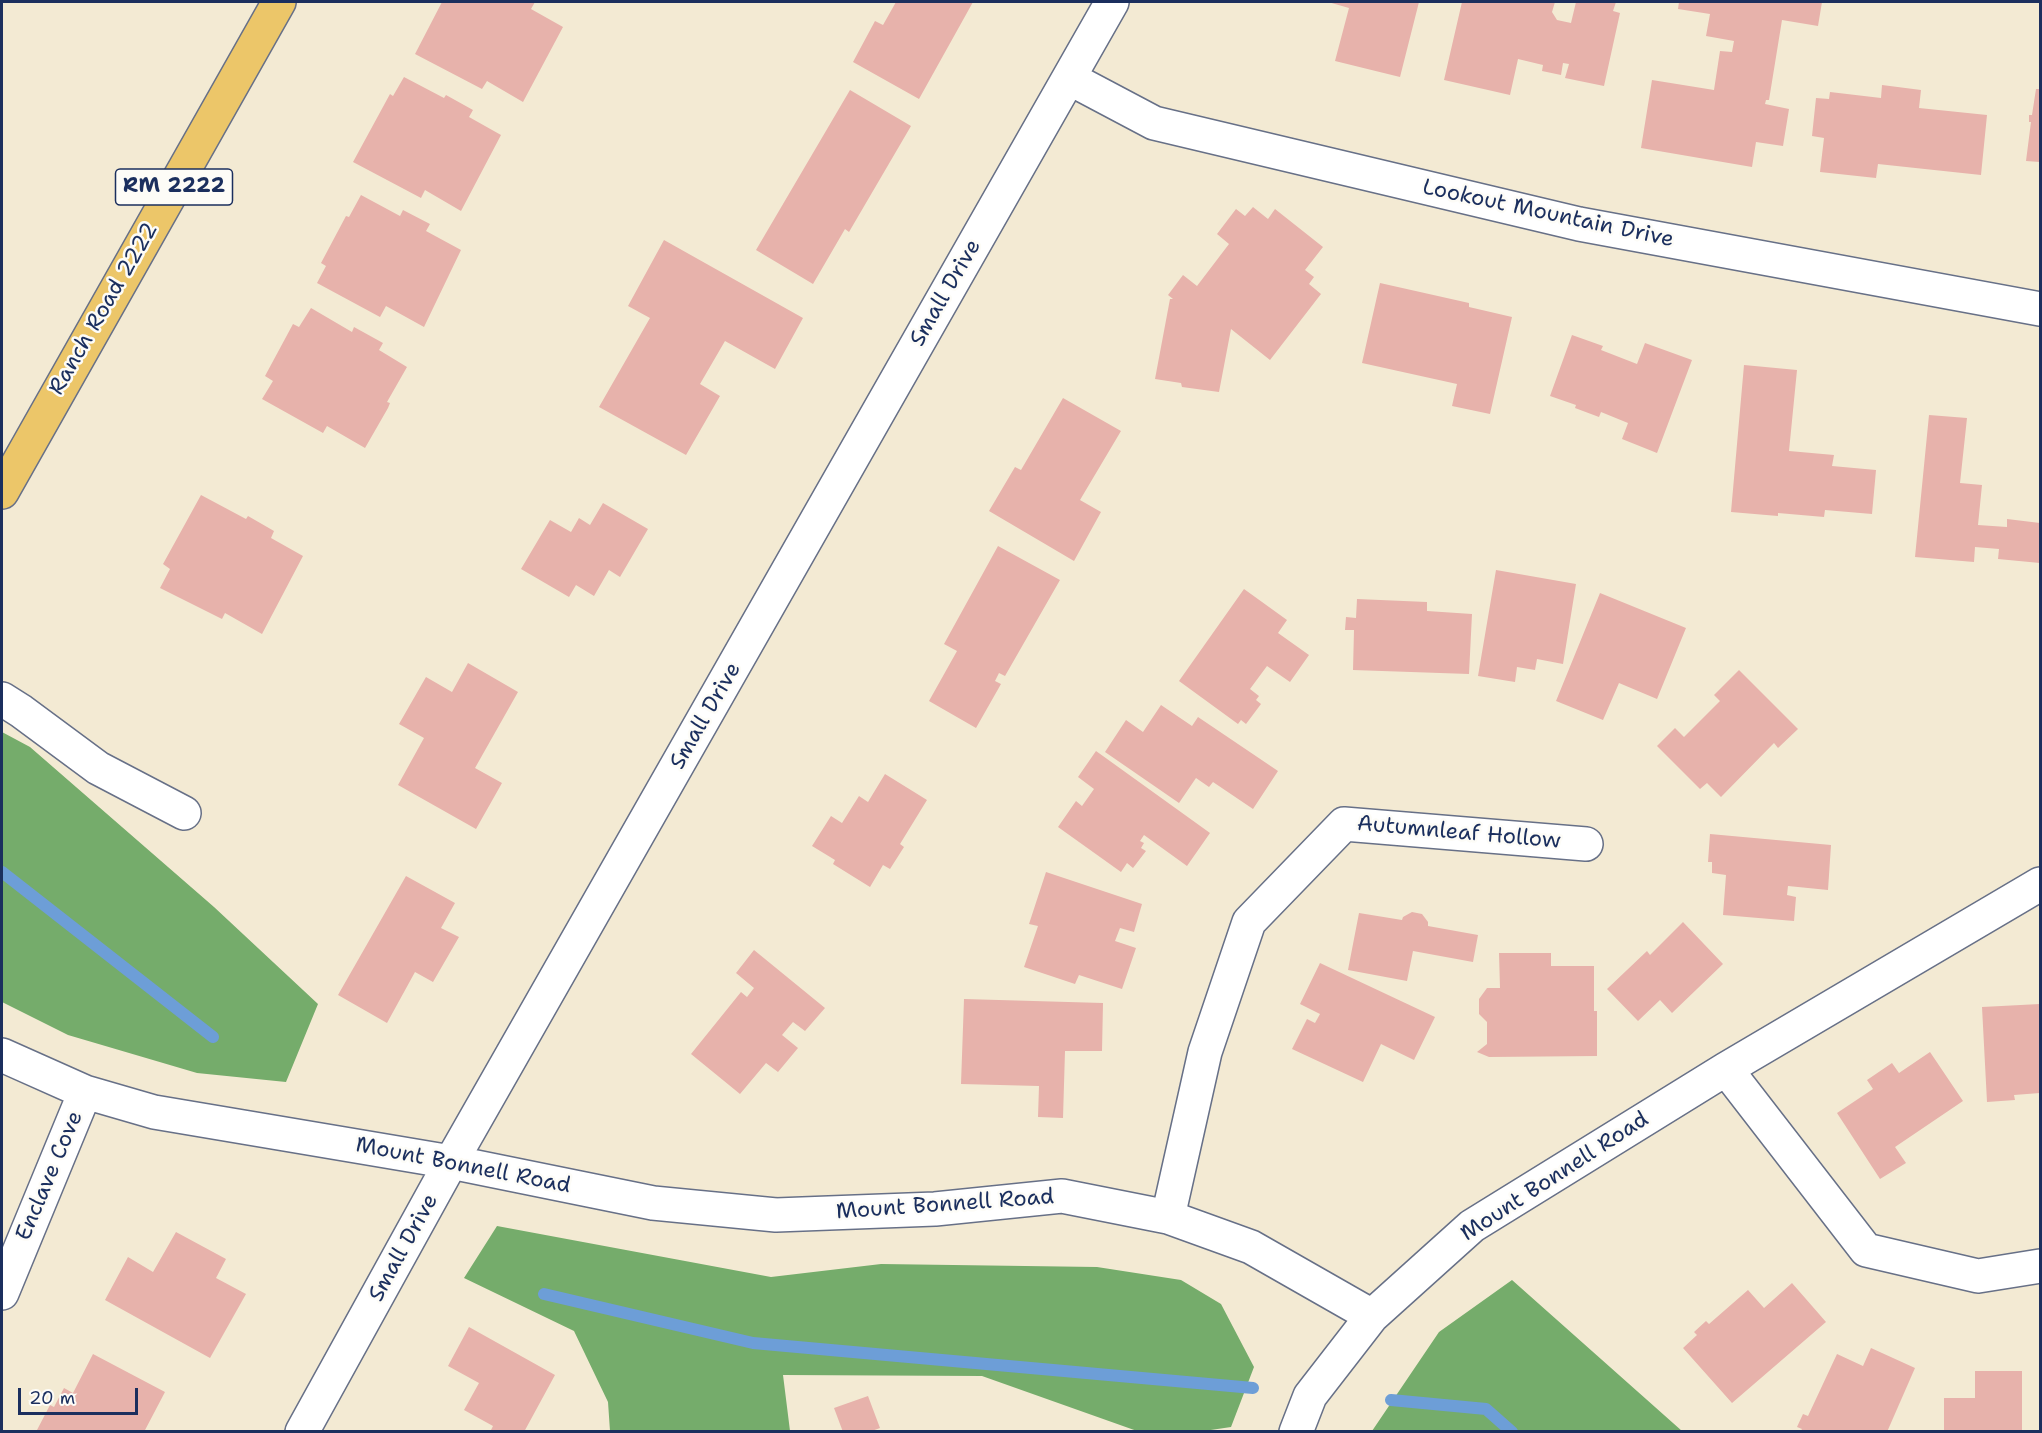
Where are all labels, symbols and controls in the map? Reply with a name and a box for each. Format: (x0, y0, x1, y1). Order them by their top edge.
road number: RM 2222 (116, 169, 232, 205)
street label: Lookout Mountain Drive (1420, 174, 1676, 254)
street label: Ranch Road 2222 (44, 218, 164, 400)
street label: Small Drive (905, 235, 987, 351)
street label: Small Drive (665, 658, 747, 774)
street label: Autumnleaf Hollow (1356, 811, 1562, 855)
street label: Mount Bonnell Road (1456, 1106, 1654, 1248)
street label: Enclave Cove (11, 1107, 89, 1245)
street label: Mount Bonnell Road (353, 1132, 573, 1200)
street label: Mount Bonnell Road (835, 1184, 1055, 1226)
street label: Small Drive (364, 1190, 444, 1306)
scale bar (21, 1376, 141, 1414)
text: 20 m (29, 1386, 75, 1410)

